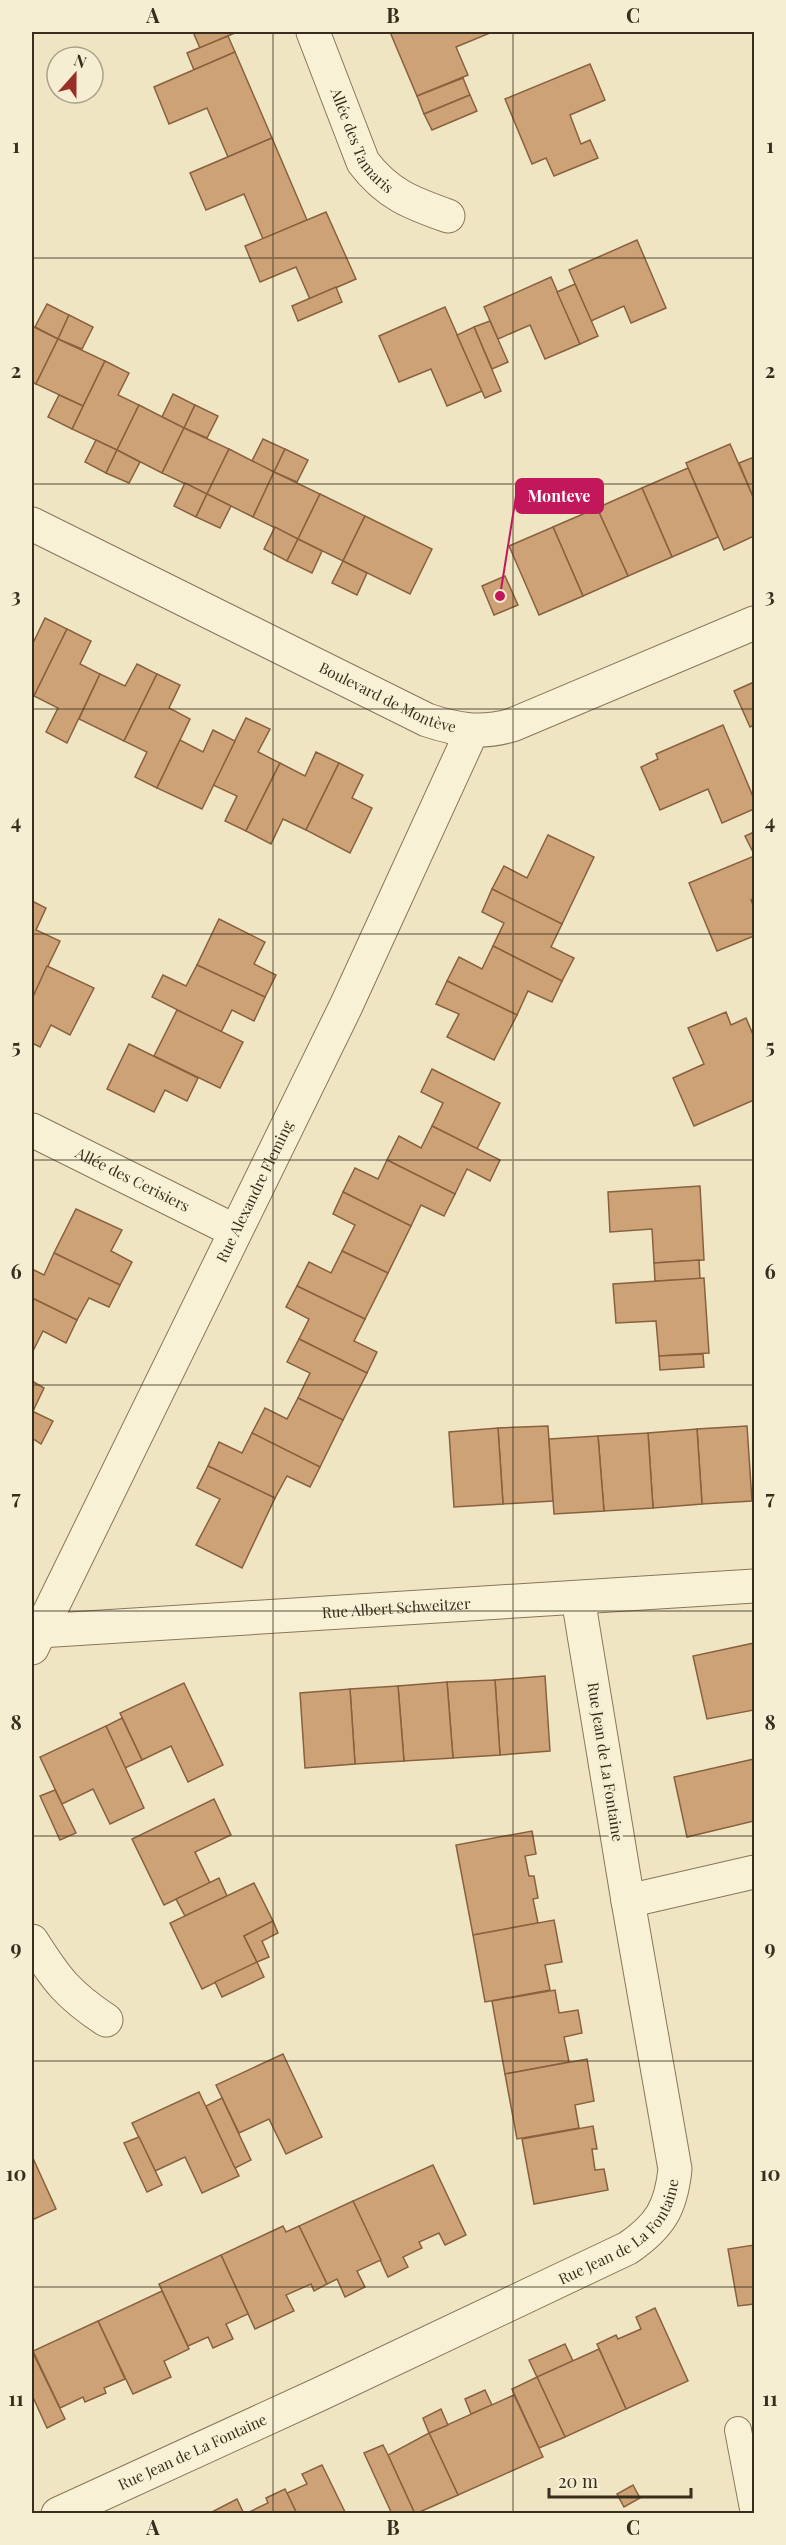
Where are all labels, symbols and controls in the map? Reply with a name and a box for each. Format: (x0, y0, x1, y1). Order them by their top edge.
text: A (145, 1, 160, 28)
text: B (386, 1, 400, 28)
text: C (626, 1, 640, 28)
north arrow (45, 45, 105, 105)
text: N (71, 49, 90, 73)
street label: Allée des Tamaris (326, 84, 398, 197)
text: 1 (12, 131, 20, 158)
text: 1 (766, 131, 774, 158)
text: 2 (11, 356, 21, 383)
text: 2 (765, 356, 775, 383)
callout: Monteve (516, 479, 603, 513)
text: Monteve (528, 485, 590, 506)
text: 3 (11, 581, 21, 608)
text: 3 (765, 581, 775, 608)
street label: Boulevard de Montève (316, 657, 458, 737)
text: 4 (11, 807, 21, 834)
text: 4 (765, 807, 775, 834)
text: 5 (11, 1032, 21, 1059)
text: 5 (765, 1032, 775, 1059)
street label: Rue Alexandre Fleming (211, 1117, 297, 1266)
street label: Allée des Cerisiers (72, 1142, 193, 1216)
text: 6 (10, 1257, 22, 1284)
text: 6 (764, 1257, 776, 1284)
text: 7 (11, 1483, 21, 1510)
text: 7 (765, 1483, 775, 1510)
street label: Rue Albert Schweitzer (321, 1593, 471, 1622)
street label: Rue Jean de La Fontaine (584, 1681, 628, 1843)
text: 8 (10, 1708, 22, 1735)
text: 8 (764, 1708, 776, 1735)
text: 9 (10, 1933, 22, 1960)
text: 9 (764, 1933, 776, 1960)
text: 10 (6, 2159, 26, 2186)
text: 10 (760, 2159, 780, 2186)
street label: Rue Jean de La Fontaine (555, 2177, 683, 2289)
text: 11 (8, 2384, 24, 2411)
text: 11 (762, 2384, 778, 2411)
street label: Rue Jean de La Fontaine (115, 2409, 270, 2494)
scale bar (549, 2461, 692, 2499)
text: 20 m (558, 2469, 598, 2493)
text: A (145, 2513, 160, 2540)
text: B (386, 2513, 400, 2540)
text: C (626, 2513, 640, 2540)

